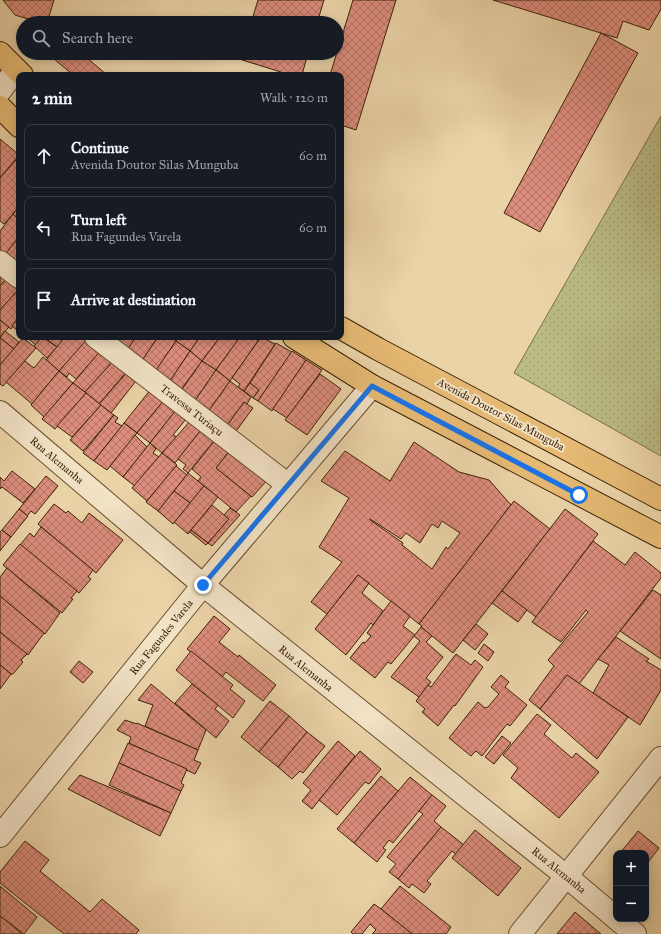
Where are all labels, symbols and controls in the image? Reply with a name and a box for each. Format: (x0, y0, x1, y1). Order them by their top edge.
search box (16, 16, 344, 60)
icon: search (30, 27, 52, 49)
text: Search here (62, 29, 133, 47)
text: 2 min (32, 88, 72, 109)
text: Walk · 120 m (260, 90, 328, 106)
text: Continue (71, 139, 129, 157)
icon: ahead (33, 145, 55, 167)
text: 60 m (299, 148, 327, 164)
text: Avenida Doutor Silas Munguba (71, 157, 239, 173)
text: Turn left (71, 211, 127, 229)
icon: left (33, 217, 55, 239)
text: 60 m (299, 220, 327, 236)
text: Rua Fagundes Varela (71, 229, 181, 245)
icon: arrive (33, 289, 55, 311)
text: Arrive at destination (71, 291, 196, 309)
street label: Avenida Doutor Silas Munguba (434, 375, 567, 454)
street label: Travessa Turiaçu (158, 382, 226, 439)
street label: Rua Alemanha (27, 434, 86, 487)
route start (570, 486, 588, 504)
route end (194, 576, 212, 594)
street label: Rua Fagundes Varela (127, 597, 196, 678)
street label: Rua Alemanha (276, 643, 336, 694)
street label: Rua Alemanha (529, 845, 589, 896)
map controls (613, 850, 649, 922)
button: + (613, 850, 649, 886)
button: − (613, 886, 649, 922)

